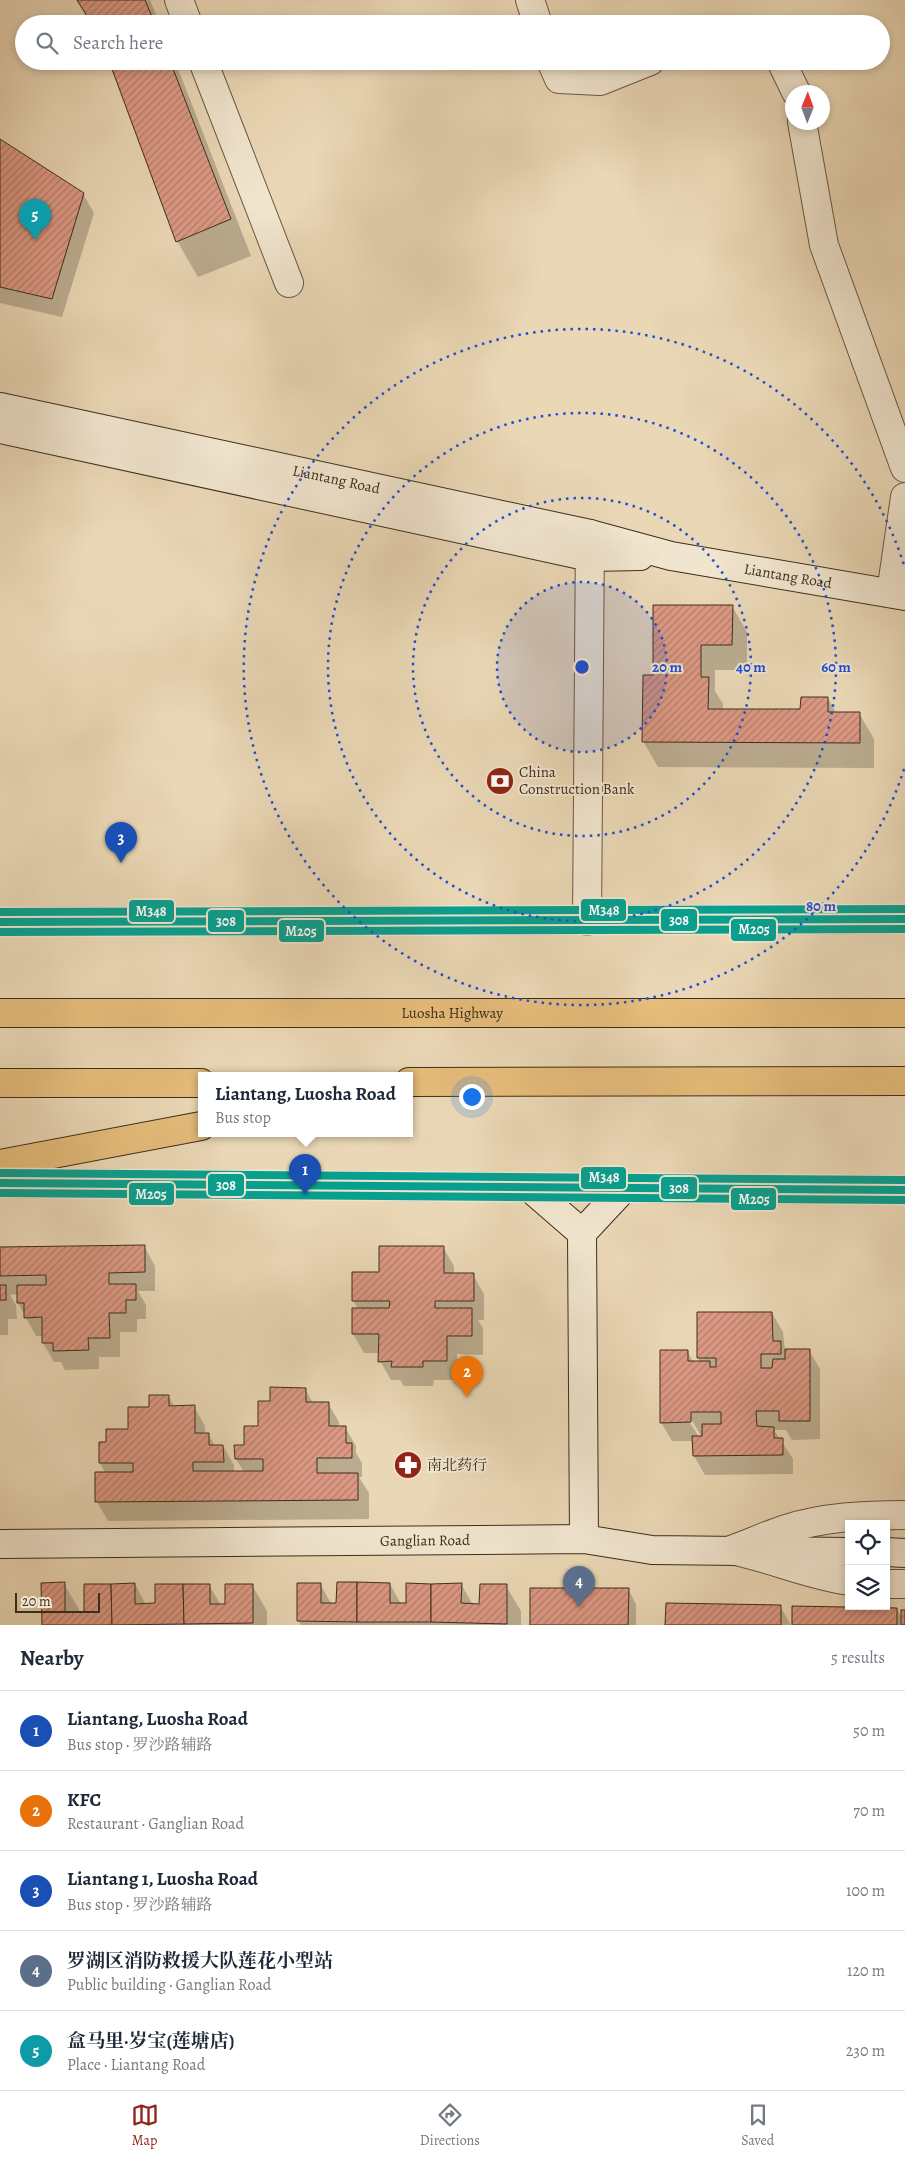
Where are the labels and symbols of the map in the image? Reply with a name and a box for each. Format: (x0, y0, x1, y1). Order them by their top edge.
north arrow (785, 85, 830, 130)
pin: 5 (19, 199, 51, 240)
street label: Liantang Road (291, 460, 383, 499)
street label: Liantang Road (742, 559, 834, 593)
text: 20 m (652, 657, 682, 677)
text: 40 m (736, 657, 766, 677)
text: 60 m (821, 657, 851, 677)
centre of rings (573, 658, 591, 676)
place label: China Construction Bank (519, 762, 635, 799)
bank icon: China Construction Bank (485, 766, 515, 796)
pin: 3 (105, 822, 137, 863)
text: 80 m (806, 896, 836, 916)
line badge: M348 (580, 898, 627, 922)
line badge: M348 (128, 899, 175, 923)
text: M348 (588, 901, 620, 920)
text: M348 (135, 902, 167, 921)
line badge: 308 (660, 908, 698, 932)
line badge: 308 (207, 909, 245, 933)
text: 308 (669, 911, 689, 930)
text: 308 (216, 912, 236, 931)
line badge: M205 (730, 918, 777, 942)
line badge: M205 (278, 919, 325, 943)
text: M205 (738, 920, 770, 939)
text: M205 (285, 922, 317, 941)
street label: Luosha Highway (401, 1003, 503, 1023)
your location (459, 1084, 485, 1110)
pin: 1 (289, 1154, 321, 1195)
line badge: M348 (580, 1166, 627, 1190)
text: M348 (588, 1168, 620, 1187)
line badge: 308 (207, 1173, 245, 1197)
text: 308 (216, 1176, 236, 1195)
line badge: 308 (660, 1176, 698, 1200)
text: 308 (669, 1179, 689, 1198)
line badge: M205 (128, 1182, 175, 1206)
text: M205 (135, 1185, 167, 1204)
line badge: M205 (730, 1187, 777, 1211)
text: M205 (738, 1190, 770, 1209)
pin: 2 (451, 1356, 483, 1397)
pharmacy icon: 南北药行 (393, 1450, 423, 1480)
place label: 南北药行 (427, 1455, 487, 1475)
street label: Ganglian Road (380, 1530, 471, 1551)
pin: 4 (563, 1566, 595, 1607)
scale bar (15, 1590, 100, 1613)

